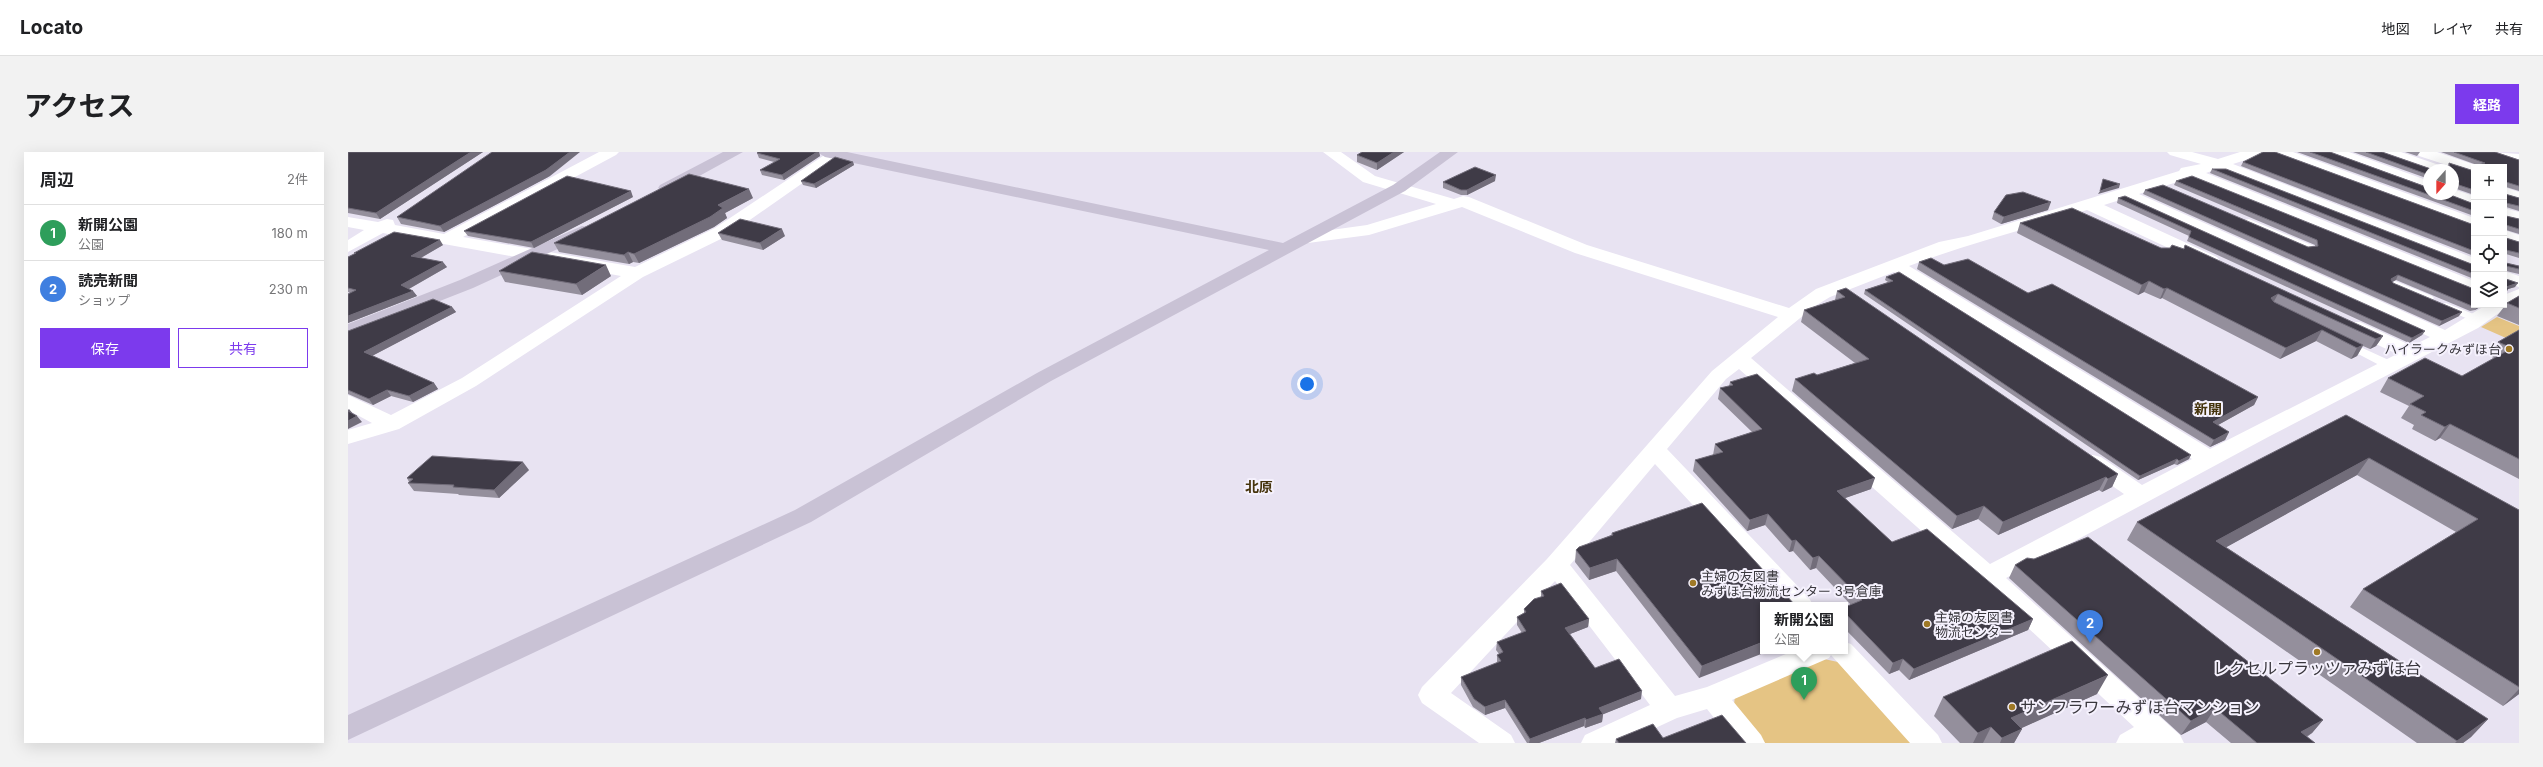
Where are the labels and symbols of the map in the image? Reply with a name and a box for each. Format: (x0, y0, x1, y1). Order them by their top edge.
north arrow (2423, 164, 2459, 200)
place label: ハイラークみずほ台 (2384, 341, 2501, 357)
marker: ハイラークみずほ台 (2504, 344, 2514, 354)
your location (1297, 374, 1317, 394)
district label: 新開 (2194, 400, 2222, 417)
district label: 北原 (1245, 478, 1273, 495)
place label: 主婦の友図書 みずほ台物流センター 3号倉庫 (1701, 568, 1882, 599)
marker: 主婦の友図書 みずほ台物流センター 3号倉庫 (1688, 578, 1698, 588)
place label: 主婦の友図書 物流センター (1935, 609, 2013, 640)
pin: 2 (2077, 610, 2103, 643)
marker: 主婦の友図書 物流センター (1922, 619, 1932, 629)
marker: レクセルプラッツァみずほ台 (2312, 647, 2322, 657)
place label: レクセルプラッツァみずほ台 (2213, 658, 2421, 678)
pin: 1 (1791, 667, 1817, 700)
place label: サンフラワーみずほ台マンション (2020, 697, 2260, 717)
marker: サンフラワーみずほ台マンション (2007, 702, 2017, 712)

